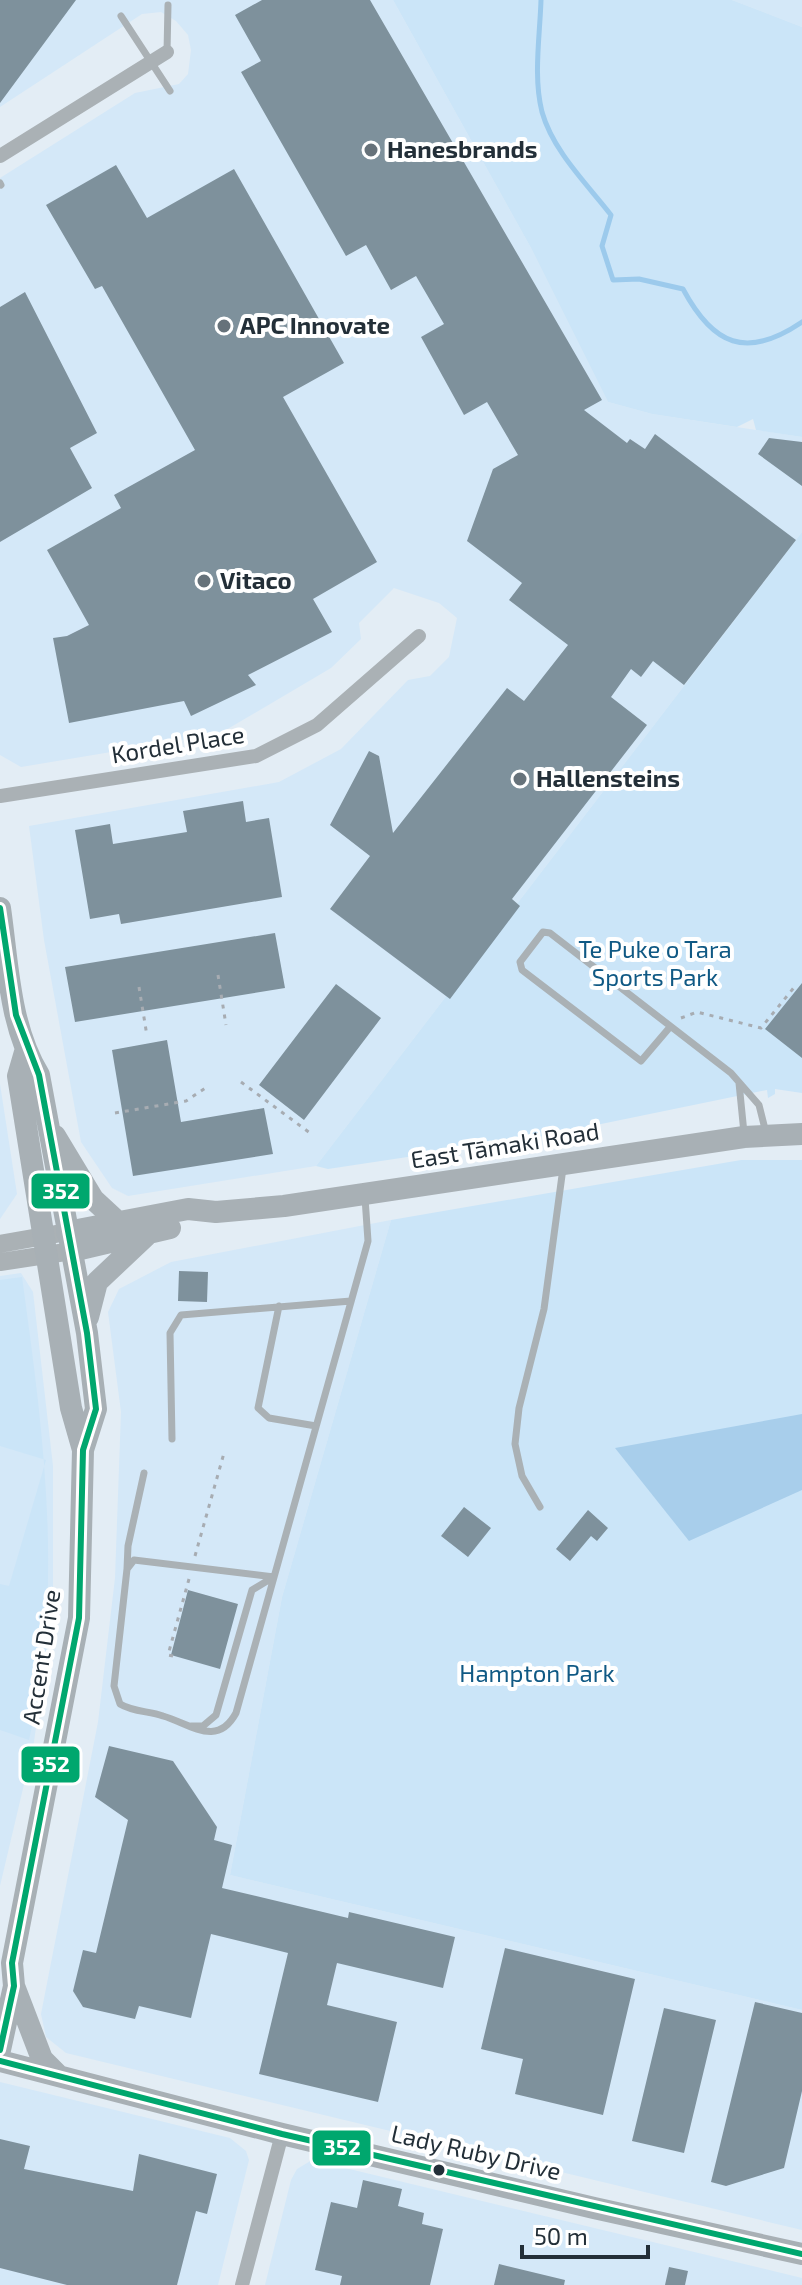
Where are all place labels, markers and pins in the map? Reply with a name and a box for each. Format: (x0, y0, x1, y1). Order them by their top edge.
place label: Hanesbrands (387, 134, 538, 163)
marker: Hanesbrands (362, 141, 380, 159)
place label: APC Innovate (240, 310, 390, 339)
marker: APC Innovate (215, 317, 233, 335)
place label: Vitaco (220, 565, 292, 594)
marker: Vitaco (195, 572, 213, 590)
place label: Hallensteins (536, 763, 680, 792)
marker: Hallensteins (511, 770, 529, 788)
unlabelled marker (431, 2162, 447, 2178)

